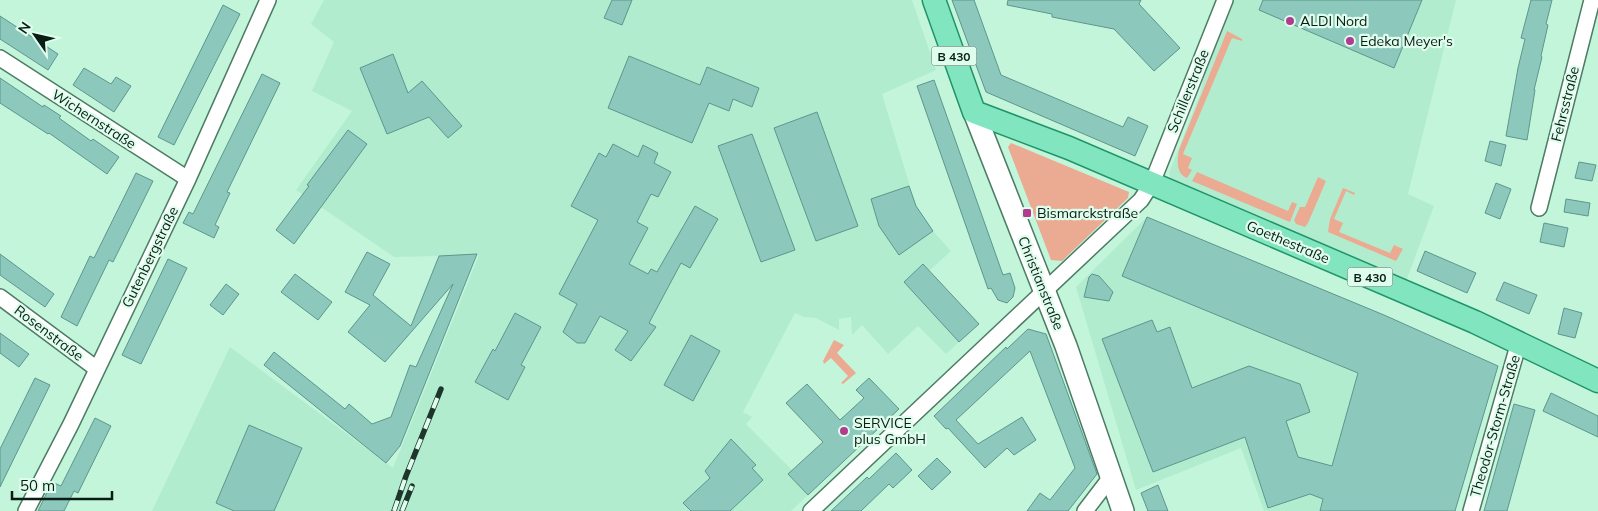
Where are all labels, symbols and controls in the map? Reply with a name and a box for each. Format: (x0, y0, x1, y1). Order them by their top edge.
north arrow (10, 10, 60, 60)
place label: ALDI Nord (1300, 12, 1368, 30)
marker: ALDI Nord (1284, 15, 1296, 27)
text: N (14, 18, 35, 37)
place label: Edeka Meyer's (1360, 32, 1453, 50)
marker: Edeka Meyer's (1344, 35, 1356, 47)
road number: B 430 (932, 46, 976, 66)
street label: Schillerstraße (1163, 47, 1213, 135)
street label: Fehrsstraße (1547, 64, 1583, 144)
street label: Wichernstraße (49, 85, 139, 153)
street label: Gutenbergstraße (118, 204, 182, 310)
place label: Bismarckstraße (1037, 204, 1138, 222)
marker: Bismarckstraße (1021, 207, 1033, 219)
street label: Goethestraße (1244, 216, 1332, 268)
street label: Christianstraße (1014, 233, 1068, 333)
road number: B 430 (1348, 268, 1392, 286)
street label: Rosenstraße (11, 301, 87, 365)
street label: Theodor-Storm-Straße (1466, 353, 1524, 499)
place label: SERVICE plus GmbH (854, 414, 926, 448)
marker: SERVICE plus GmbH (838, 425, 850, 437)
scale bar (12, 468, 112, 500)
text: 50 m (20, 476, 55, 495)

